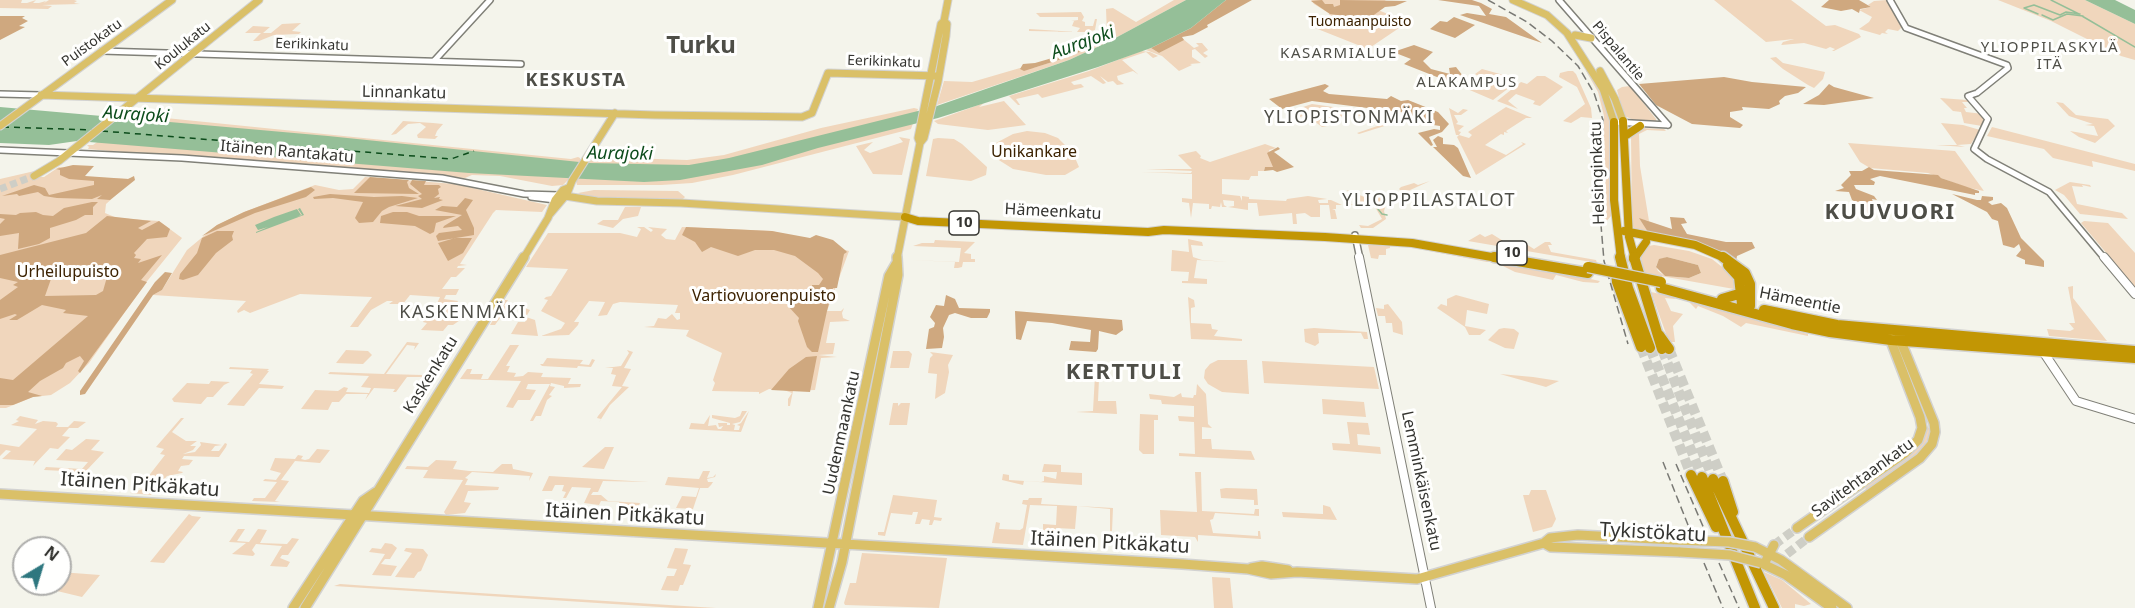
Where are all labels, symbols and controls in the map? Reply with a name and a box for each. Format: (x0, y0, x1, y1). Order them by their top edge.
park label: Tuomaanpuisto (1309, 14, 1411, 30)
street label: Puistokatu (59, 16, 125, 70)
street label: Koulukatu (152, 18, 214, 74)
street label: Pispalantie (1588, 18, 1648, 84)
water label: Aurajoki (1048, 22, 1118, 64)
district label: Turku (666, 32, 736, 60)
street label: Eerikinkatu (275, 35, 349, 55)
district label: YLIOPPILASKYLÄ ITÄ (1981, 39, 2119, 74)
district label: KASARMIALUE (1280, 45, 1398, 63)
street label: Eerikinkatu (847, 52, 921, 72)
district label: KESKUSTA (525, 70, 627, 92)
district label: ALAKAMPUS (1416, 74, 1518, 92)
street label: Linnankatu (362, 83, 446, 103)
water label: Aurajoki (102, 102, 170, 128)
district label: YLIOPISTONMÄKI (1264, 107, 1434, 129)
street label: Helsinginkatu (1587, 121, 1609, 225)
street label: Itäinen Rantakatu (219, 137, 355, 167)
park label: Unikankare (991, 142, 1077, 162)
water label: Aurajoki (587, 143, 653, 165)
district label: YLIOPPILASTALOT (1342, 190, 1516, 212)
street label: Hämeenkatu (1004, 200, 1102, 224)
district label: KUUVUORI (1824, 200, 1956, 226)
road number: 10 (949, 211, 979, 235)
road number: 10 (1497, 241, 1527, 265)
park label: Urheilupuisto (17, 262, 119, 282)
street label: Hämeentie (1758, 284, 1842, 318)
park label: Vartiovuorenpuisto (692, 286, 836, 306)
district label: KASKENMÄKI (399, 302, 527, 324)
street label: Kaskenkatu (400, 333, 462, 417)
district label: KERTTULI (1066, 360, 1182, 386)
street label: Uudenmaankatu (819, 369, 865, 497)
street label: Lemminkäisenkatu (1397, 409, 1445, 553)
street label: Savitehtaankatu (1808, 435, 1918, 521)
street label: Itäinen Pitkäkatu (60, 467, 220, 503)
street label: Itäinen Pitkäkatu (545, 499, 705, 531)
street label: Tykistökatu (1599, 518, 1707, 548)
street label: Itäinen Pitkäkatu (1030, 527, 1190, 559)
north arrow (12, 536, 72, 596)
text: N (40, 541, 64, 566)

